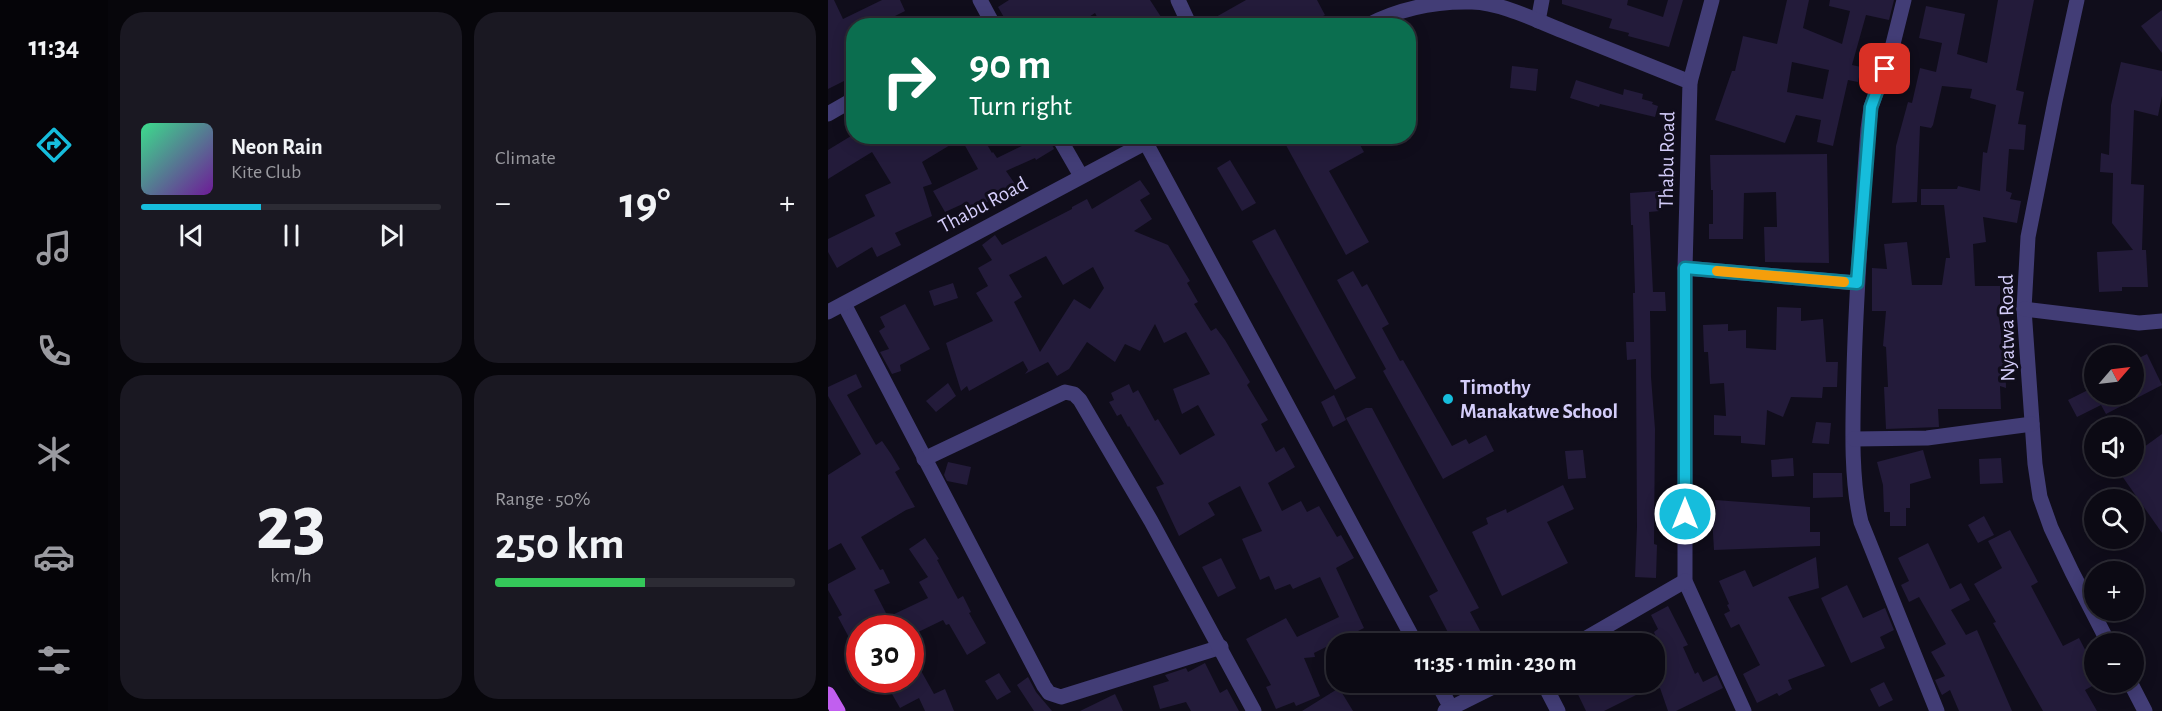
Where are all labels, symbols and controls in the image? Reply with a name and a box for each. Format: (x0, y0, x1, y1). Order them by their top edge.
text: 11:34 (29, 33, 79, 60)
icon: right (870, 42, 948, 120)
pin (1859, 43, 1910, 94)
text: 90 m (969, 44, 1051, 86)
icon: arrive (1868, 52, 1901, 85)
text: Turn right (969, 93, 1072, 120)
street label: Thabu Road (1656, 111, 1678, 209)
icon: directions (33, 124, 75, 166)
text: Neon Rain (231, 136, 323, 158)
text: Climate (495, 148, 556, 168)
text: Kite Club (231, 162, 301, 182)
street label: Thabu Road (935, 173, 1031, 237)
text: 19° (619, 181, 671, 226)
text: − (495, 187, 511, 220)
text: + (779, 187, 795, 220)
icon: previous (175, 219, 208, 252)
icon: pause (275, 219, 308, 252)
icon: next (375, 219, 408, 252)
icon: music (33, 227, 75, 269)
street label: Nyatwa Road (1996, 274, 2018, 382)
icon: phone (33, 330, 75, 372)
north arrow (2084, 345, 2144, 405)
map controls (2084, 345, 2144, 693)
place label: Timothy Manakatwe School (1460, 377, 1618, 422)
marker: Timothy Manakatwe School (1441, 392, 1455, 406)
button: sound (2084, 417, 2144, 477)
icon: climate (33, 433, 75, 475)
position arrow (1653, 482, 1717, 546)
text: 23 (256, 486, 326, 564)
text: Range · 50% (495, 489, 591, 509)
button: search (2084, 489, 2144, 549)
text: 250 km (495, 522, 624, 567)
icon: car (33, 536, 75, 578)
button: + (2084, 561, 2144, 621)
text: km/h (270, 566, 312, 586)
speed limit sign: 30 (846, 615, 924, 693)
button: − (2084, 633, 2144, 693)
icon: filters (33, 639, 75, 681)
text: 11:35 · 1 min · 230 m (1415, 652, 1577, 674)

